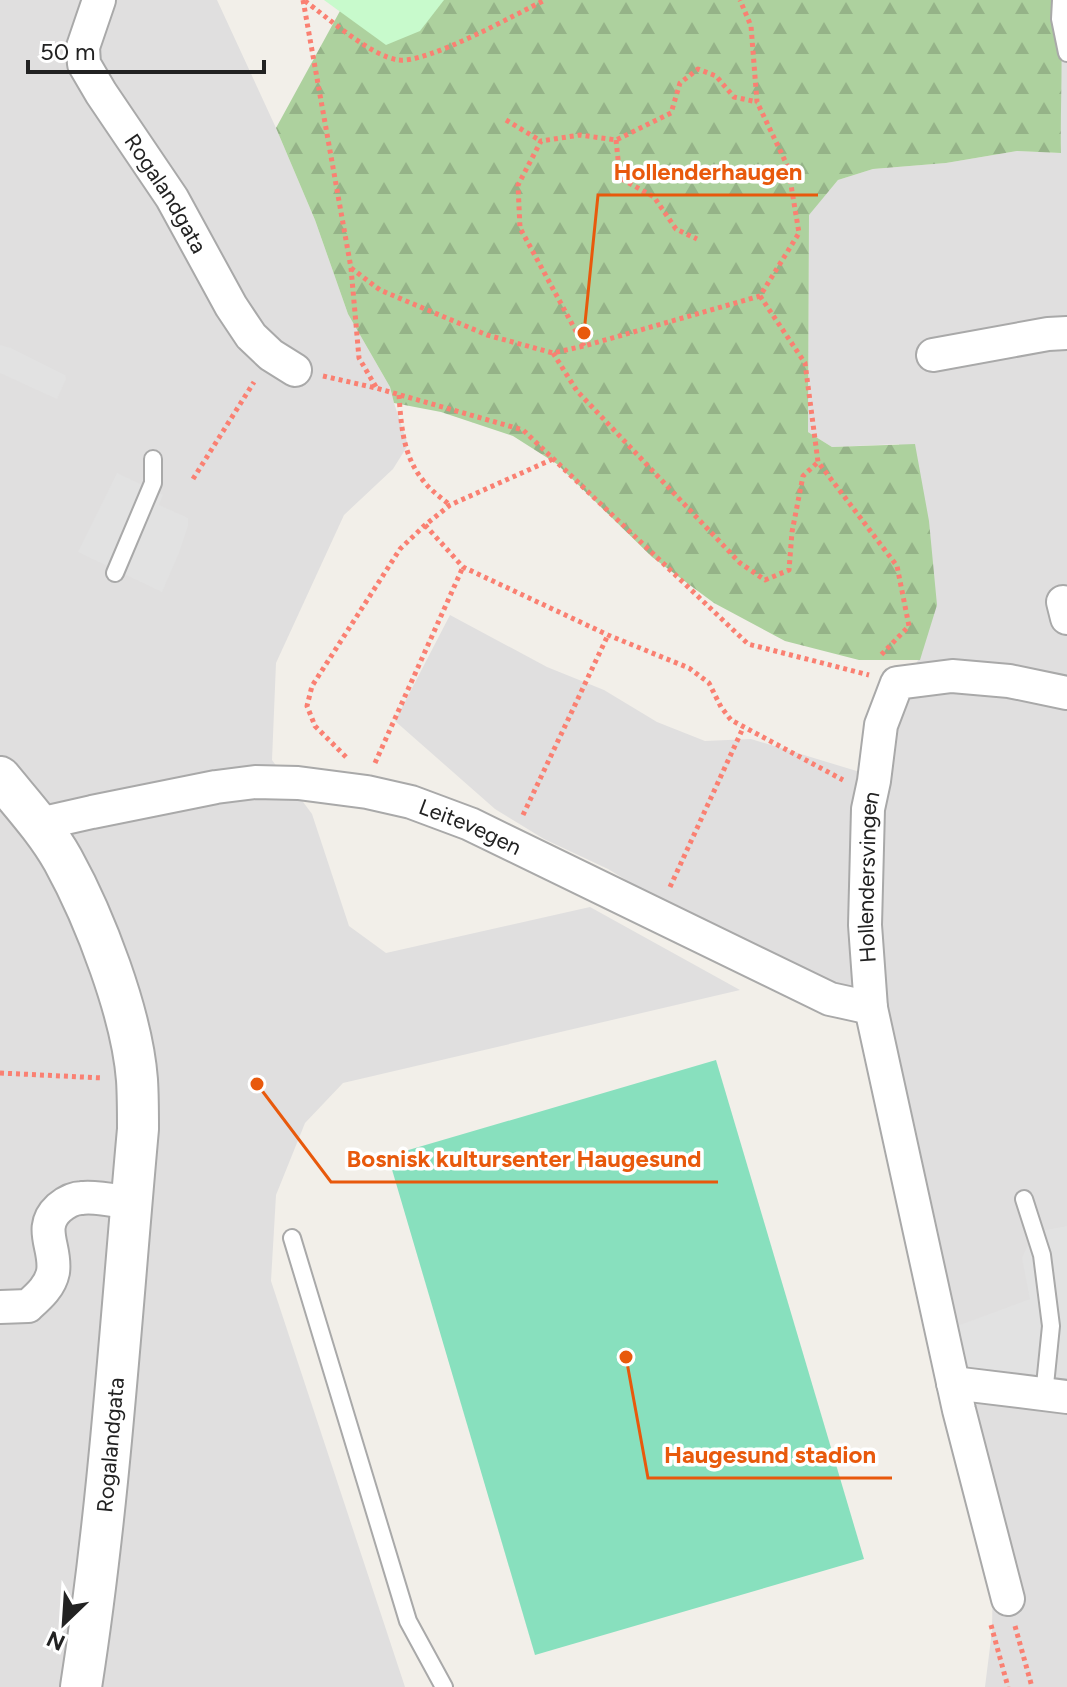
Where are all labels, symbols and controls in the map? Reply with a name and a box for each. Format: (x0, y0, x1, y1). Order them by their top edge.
scale bar (28, 24, 264, 74)
text: 50 m (40, 37, 96, 66)
street label: Rogalandgata (118, 129, 213, 258)
callout: Hollenderhaugen (598, 147, 818, 195)
text: Hollenderhaugen (614, 157, 802, 186)
street label: Hollendersvingen (852, 789, 885, 964)
street label: Leitevegen (415, 793, 526, 861)
callout: Bosnisk kultursenter Haugesund (331, 1134, 718, 1182)
text: Bosnisk kultursenter Haugesund (347, 1144, 701, 1173)
street label: Rogalandgata (91, 1376, 130, 1514)
callout: Haugesund stadion (648, 1430, 892, 1478)
text: Haugesund stadion (664, 1440, 876, 1469)
north arrow (24, 1583, 104, 1663)
text: N (42, 1625, 69, 1657)

